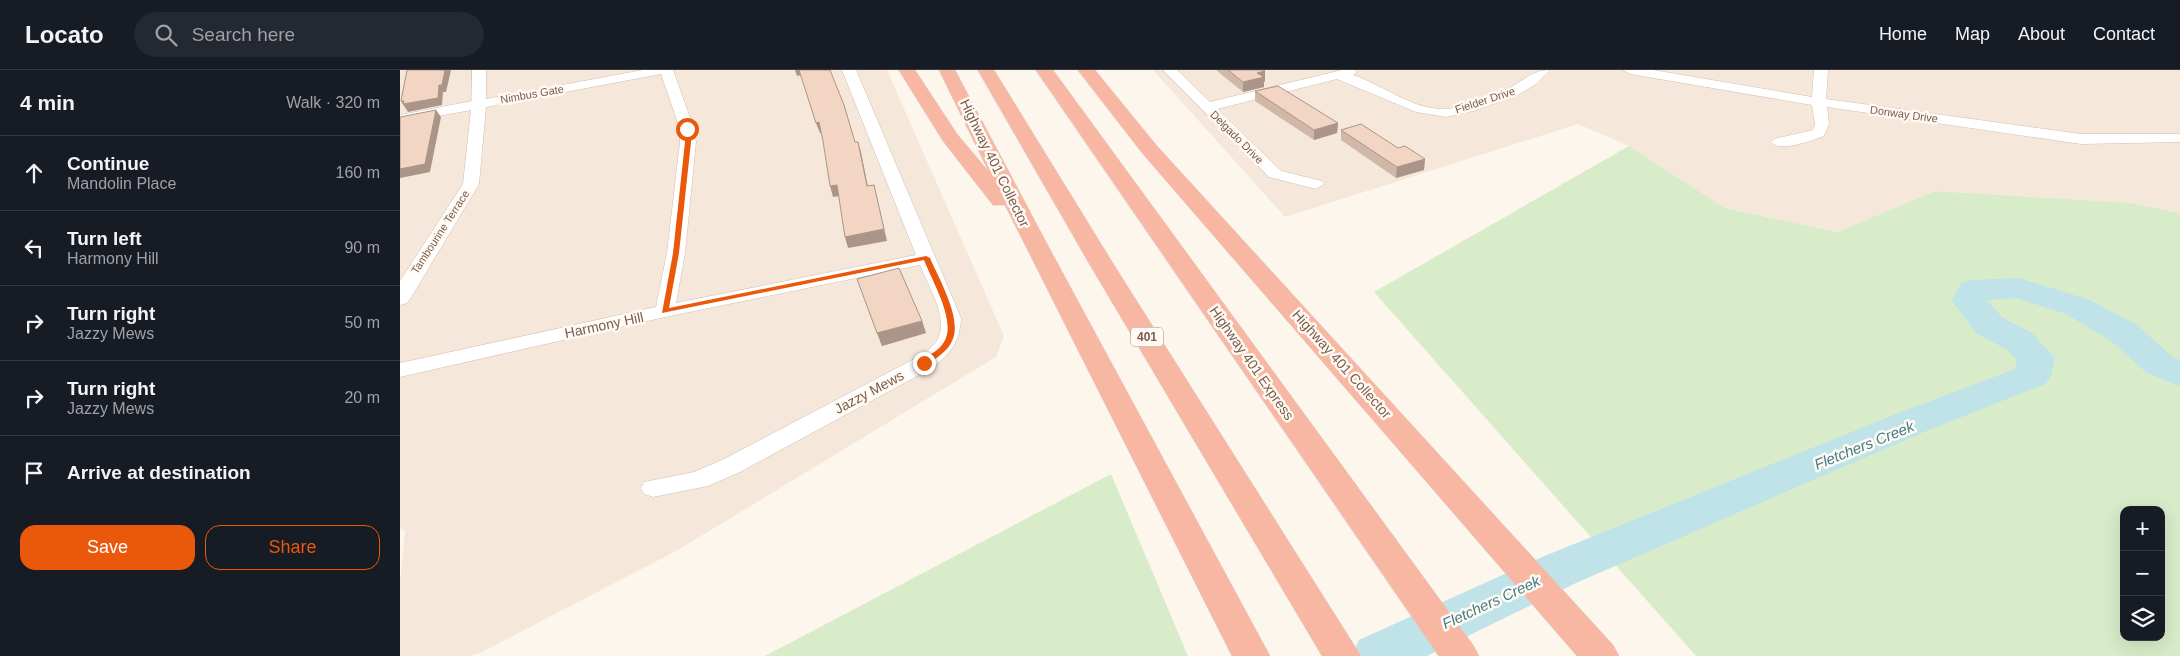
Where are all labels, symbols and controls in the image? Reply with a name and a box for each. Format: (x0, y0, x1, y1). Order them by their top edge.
search box (134, 12, 484, 57)
text: Locato (25, 21, 104, 48)
icon: search (152, 21, 180, 49)
text: Search here (192, 24, 295, 45)
text: Home (1879, 24, 1927, 44)
text: Map (1955, 24, 1990, 44)
text: About (2018, 24, 2065, 44)
text: Contact (2093, 24, 2155, 44)
street label: Nimbus Gate (499, 83, 565, 105)
street label: Fielder Drive (1453, 85, 1517, 115)
text: 4 min (20, 91, 75, 114)
text: Walk · 320 m (286, 94, 380, 111)
street label: Highway 401 Collector (957, 97, 1033, 230)
street label: Donway Drive (1869, 103, 1939, 125)
street label: Delgado Drive (1208, 108, 1266, 166)
route start (676, 118, 699, 141)
text: Continue (67, 153, 149, 174)
icon: ahead (20, 159, 48, 187)
text: 160 m (336, 164, 380, 181)
text: Mandolin Place (67, 175, 176, 192)
street label: Tambourine Terrace (409, 188, 471, 276)
text: Turn left (67, 228, 142, 249)
icon: left (20, 234, 48, 262)
text: 90 m (344, 239, 380, 256)
text: Harmony Hill (67, 250, 159, 267)
text: Turn right (67, 303, 155, 324)
street label: Highway 401 Express (1207, 303, 1297, 423)
street label: Highway 401 Collector (1289, 307, 1395, 422)
icon: right (20, 309, 48, 337)
street label: Harmony Hill (563, 309, 645, 341)
text: 50 m (344, 314, 380, 331)
text: Jazzy Mews (67, 325, 154, 342)
road number: 401 (1131, 328, 1163, 346)
route end (913, 352, 936, 375)
street label: Jazzy Mews (832, 367, 906, 417)
text: Turn right (67, 378, 155, 399)
icon: right (20, 384, 48, 412)
text: 20 m (344, 389, 380, 406)
text: Jazzy Mews (67, 400, 154, 417)
water label: Fletchers Creek (1812, 417, 1918, 473)
icon: arrive (20, 459, 48, 487)
text: Arrive at destination (67, 462, 251, 483)
map controls (2120, 506, 2165, 641)
button: + (2120, 506, 2165, 551)
button: Save (20, 525, 195, 570)
button: Share (205, 525, 380, 570)
button: − (2120, 551, 2165, 596)
water label: Fletchers Creek (1439, 571, 1544, 632)
button: layers (2120, 596, 2165, 641)

